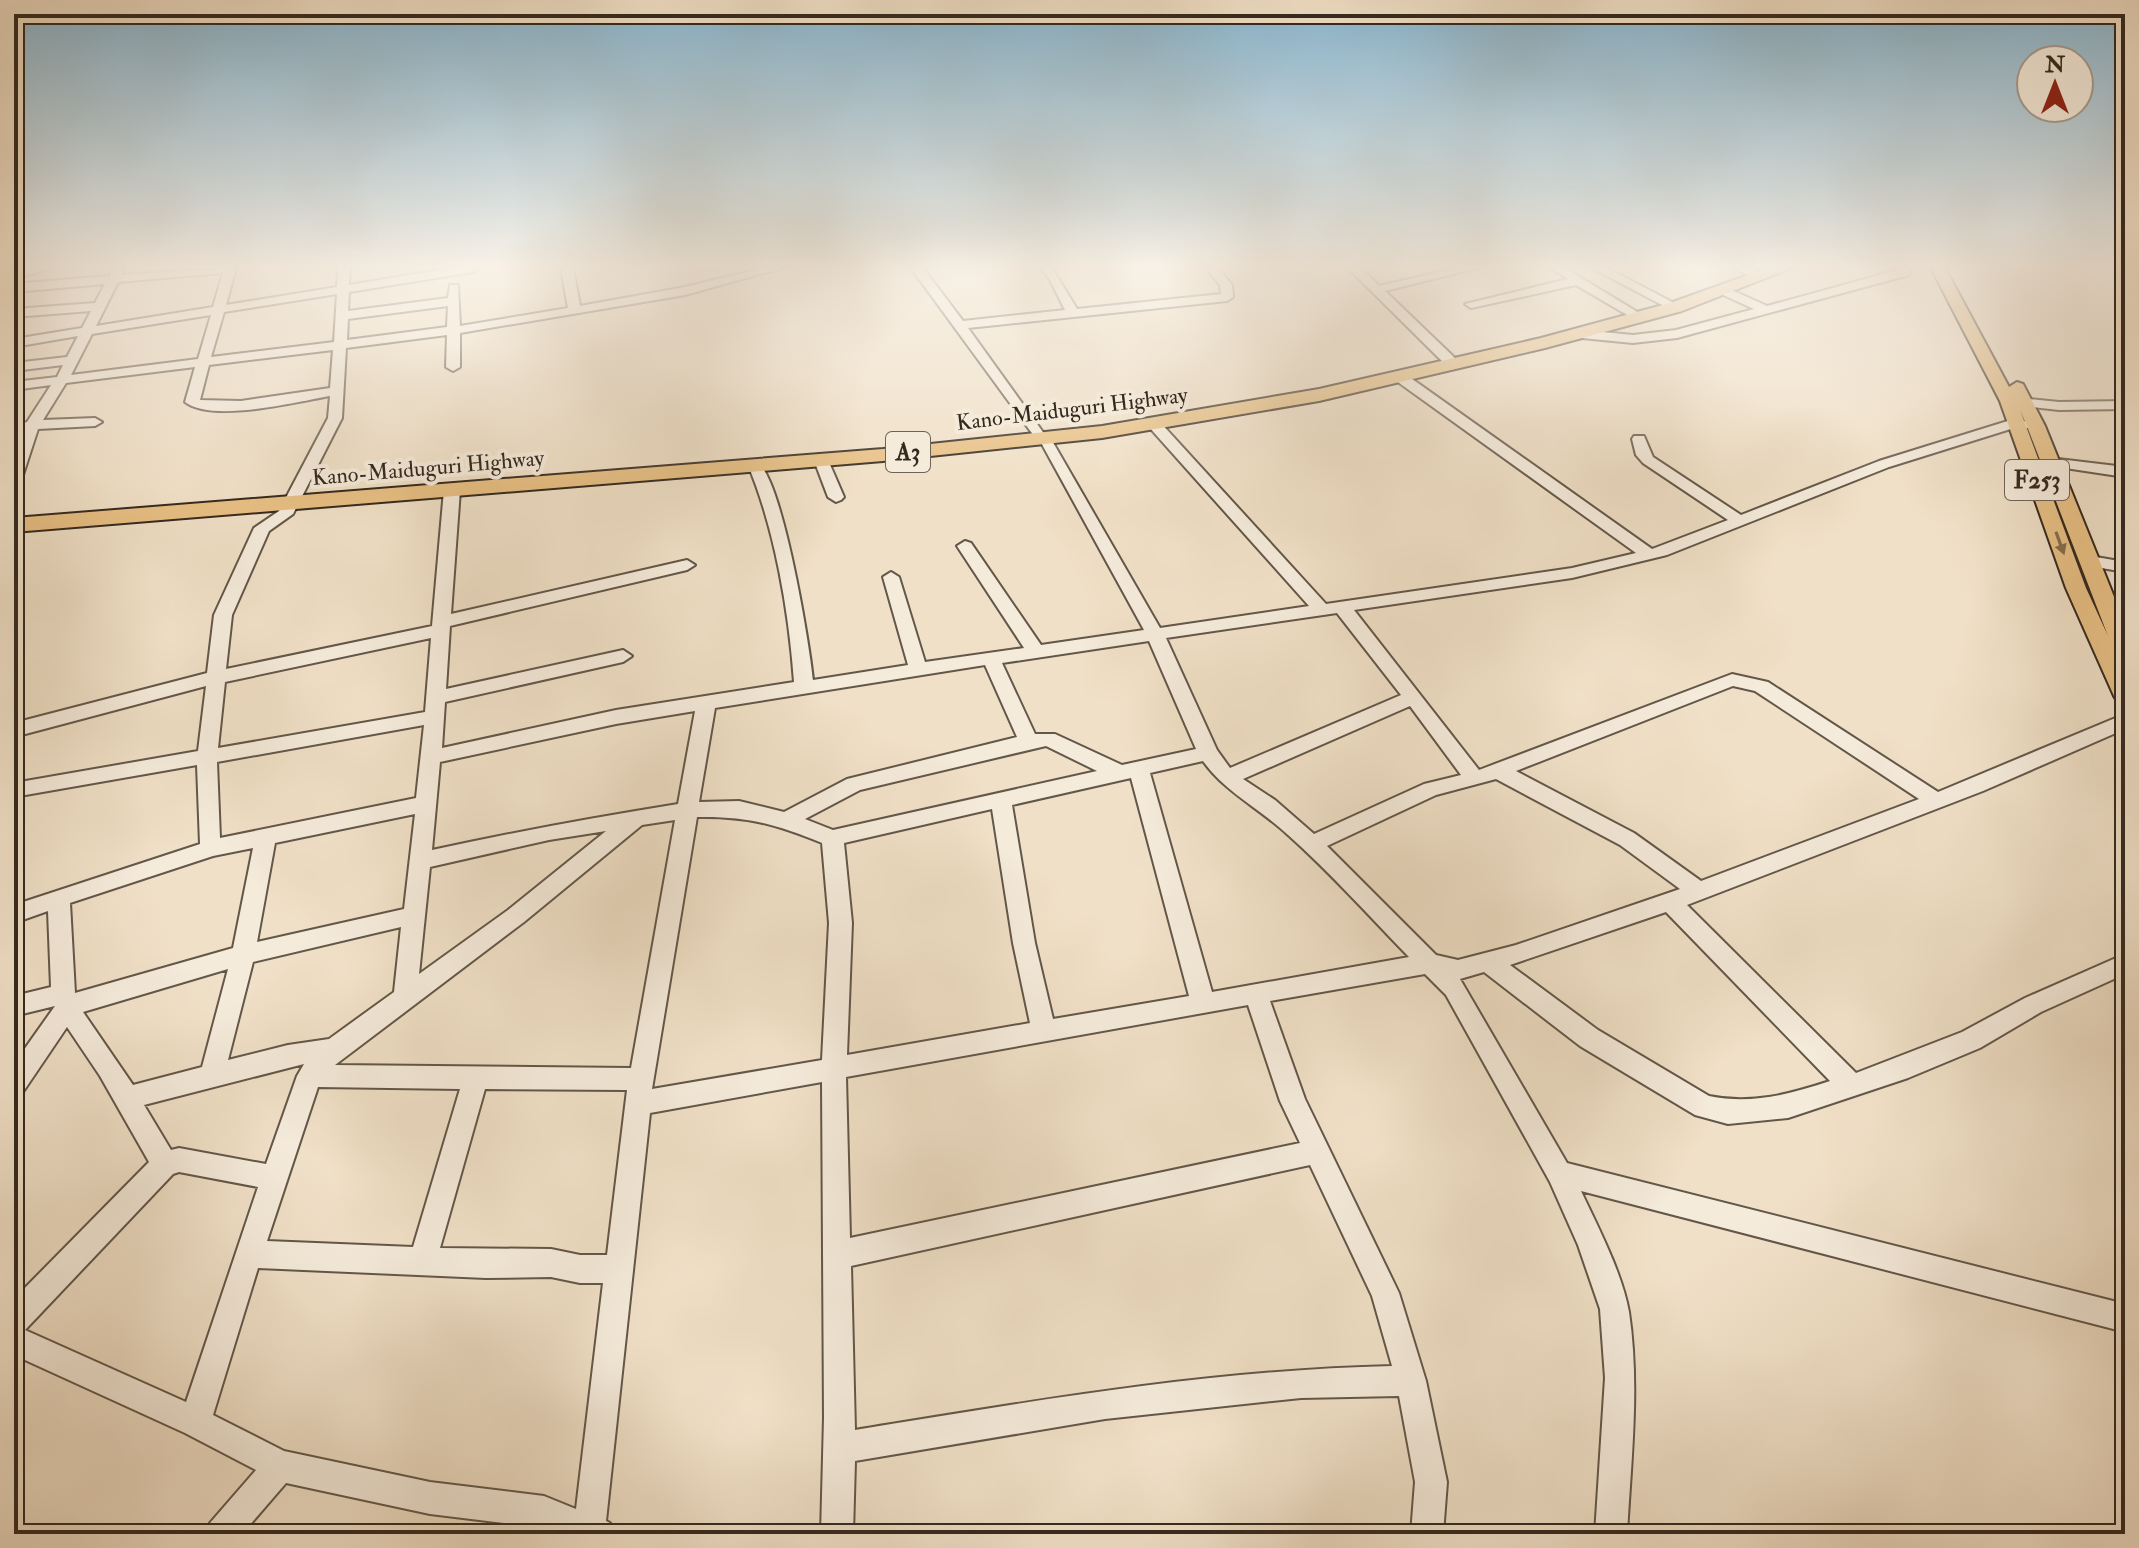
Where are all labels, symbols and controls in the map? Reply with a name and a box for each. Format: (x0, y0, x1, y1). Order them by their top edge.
north arrow (2015, 44, 2095, 124)
text: N (2044, 51, 2065, 79)
street label: Kano-Maiduguri Highway (955, 381, 1190, 437)
road number: A3 (886, 432, 930, 472)
street label: Kano-Maiduguri Highway (311, 444, 545, 492)
road number: F253 (2005, 460, 2069, 500)
one-way arrow (2054, 532, 2067, 556)

